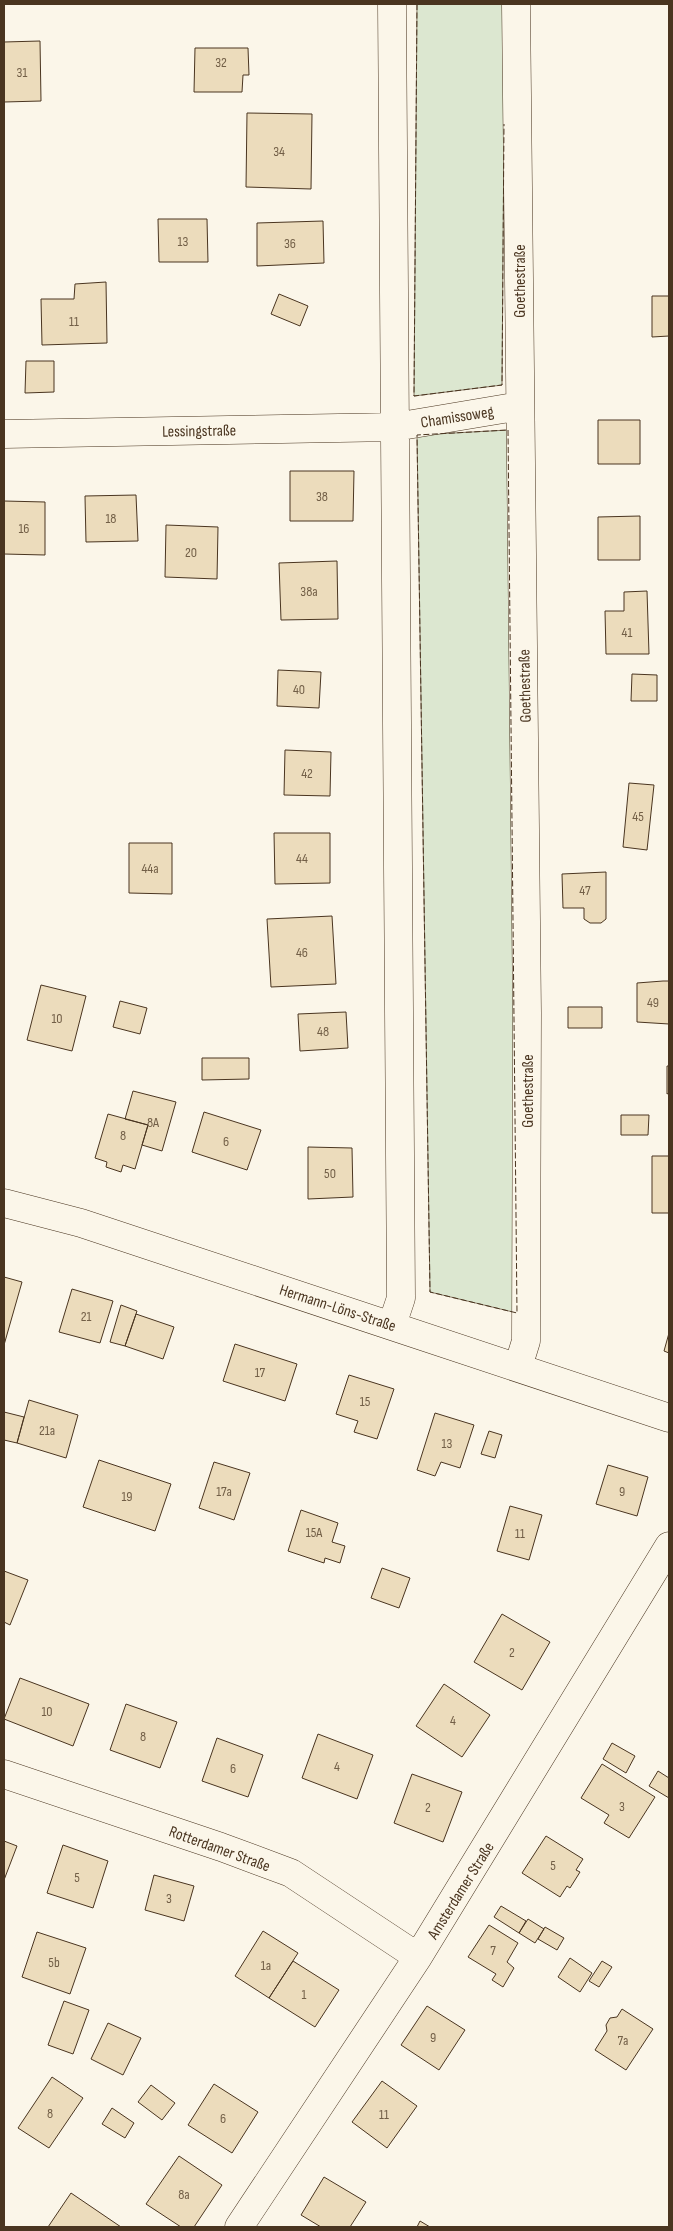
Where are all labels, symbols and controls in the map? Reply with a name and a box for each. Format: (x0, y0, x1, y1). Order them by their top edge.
house number: 32 (215, 54, 227, 71)
house number: 31 (17, 64, 27, 81)
house number: 34 (273, 143, 285, 160)
house number: 13 (178, 233, 189, 250)
house number: 36 (284, 235, 296, 252)
street label: Goethestraße (511, 244, 530, 318)
house number: 11 (69, 313, 79, 330)
street label: Chamissoweg (419, 402, 495, 433)
street label: Lessingstraße (162, 421, 236, 442)
house number: 38 (316, 488, 328, 505)
house number: 18 (105, 510, 117, 527)
house number: 16 (18, 520, 30, 537)
house number: 20 (185, 544, 197, 561)
house number: 38a (300, 583, 318, 600)
house number: 41 (622, 624, 632, 641)
street label: Goethestraße (515, 649, 536, 723)
house number: 40 (293, 681, 305, 698)
house number: 42 (301, 765, 313, 782)
house number: 45 (632, 808, 644, 825)
house number: 44 (296, 850, 308, 867)
house number: 44a (141, 860, 159, 877)
house number: 47 (579, 882, 591, 899)
house number: 46 (296, 944, 308, 961)
house number: 49 (647, 994, 659, 1011)
house number: 10 (51, 1010, 63, 1027)
house number: 48 (317, 1023, 329, 1040)
street label: Goethestraße (519, 1054, 538, 1128)
house number: 8A (147, 1114, 160, 1131)
house number: 8 (120, 1127, 126, 1144)
house number: 6 (223, 1133, 229, 1150)
house number: 50 (324, 1165, 336, 1182)
street label: Hermann-Löns-Straße (277, 1281, 398, 1336)
house number: 21 (81, 1308, 91, 1325)
house number: 17 (255, 1364, 266, 1381)
house number: 15 (360, 1393, 371, 1410)
house number: 21a (39, 1422, 55, 1439)
house number: 13 (442, 1435, 453, 1452)
house number: 17a (216, 1483, 232, 1500)
house number: 9 (619, 1483, 625, 1500)
house number: 19 (121, 1488, 133, 1505)
house number: 15A (306, 1524, 323, 1541)
house number: 11 (515, 1525, 525, 1542)
house number: 2 (509, 1644, 515, 1661)
house number: 10 (41, 1703, 53, 1720)
house number: 4 (450, 1712, 456, 1729)
house number: 8 (140, 1728, 146, 1745)
house number: 4 (334, 1758, 340, 1775)
house number: 6 (230, 1760, 236, 1777)
house number: 3 (619, 1798, 625, 1815)
house number: 2 (425, 1799, 431, 1816)
street label: Rotterdamer Straße (166, 1822, 273, 1877)
street label: Amsterdamer Straße (423, 1839, 499, 1944)
house number: 5 (550, 1857, 556, 1874)
house number: 5 (74, 1869, 80, 1886)
house number: 3 (166, 1890, 172, 1907)
house number: 7 (490, 1942, 496, 1959)
house number: 5b (48, 1954, 60, 1971)
house number: 1a (261, 1957, 271, 1974)
house number: 1 (302, 1986, 307, 2003)
house number: 9 (430, 2029, 436, 2046)
house number: 7a (618, 2032, 628, 2049)
house number: 8 (47, 2105, 53, 2122)
house number: 11 (379, 2106, 389, 2123)
house number: 6 (220, 2110, 226, 2127)
house number: 8a (178, 2186, 190, 2203)

